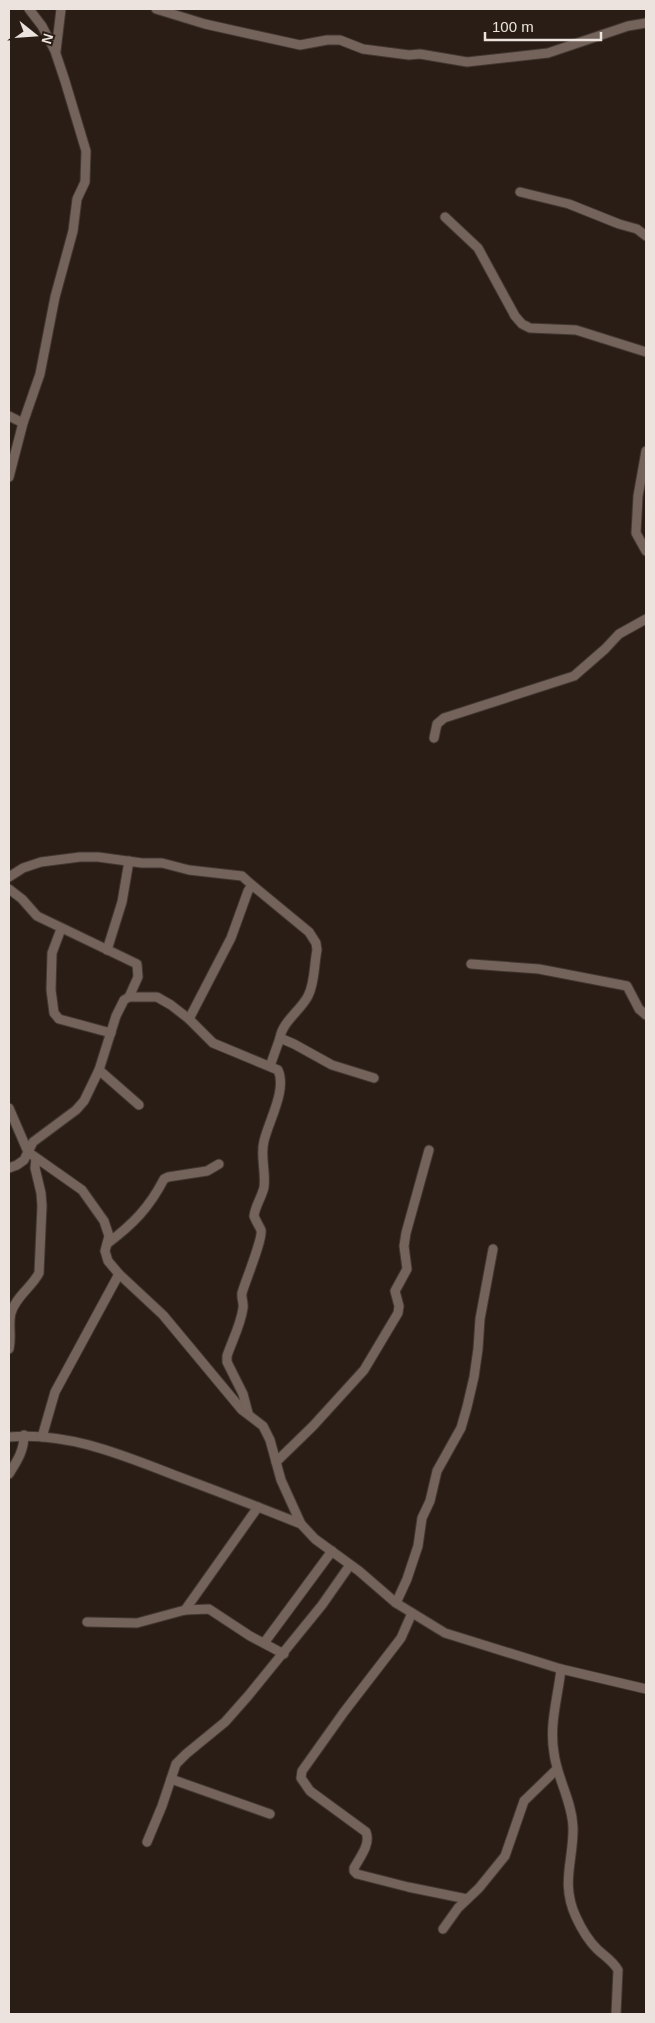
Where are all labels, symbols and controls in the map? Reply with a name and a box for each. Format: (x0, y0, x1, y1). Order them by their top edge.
north arrow (10, 10, 60, 60)
scale bar (485, 10, 601, 42)
text: 100 m (492, 18, 534, 35)
text: N (38, 32, 57, 46)

